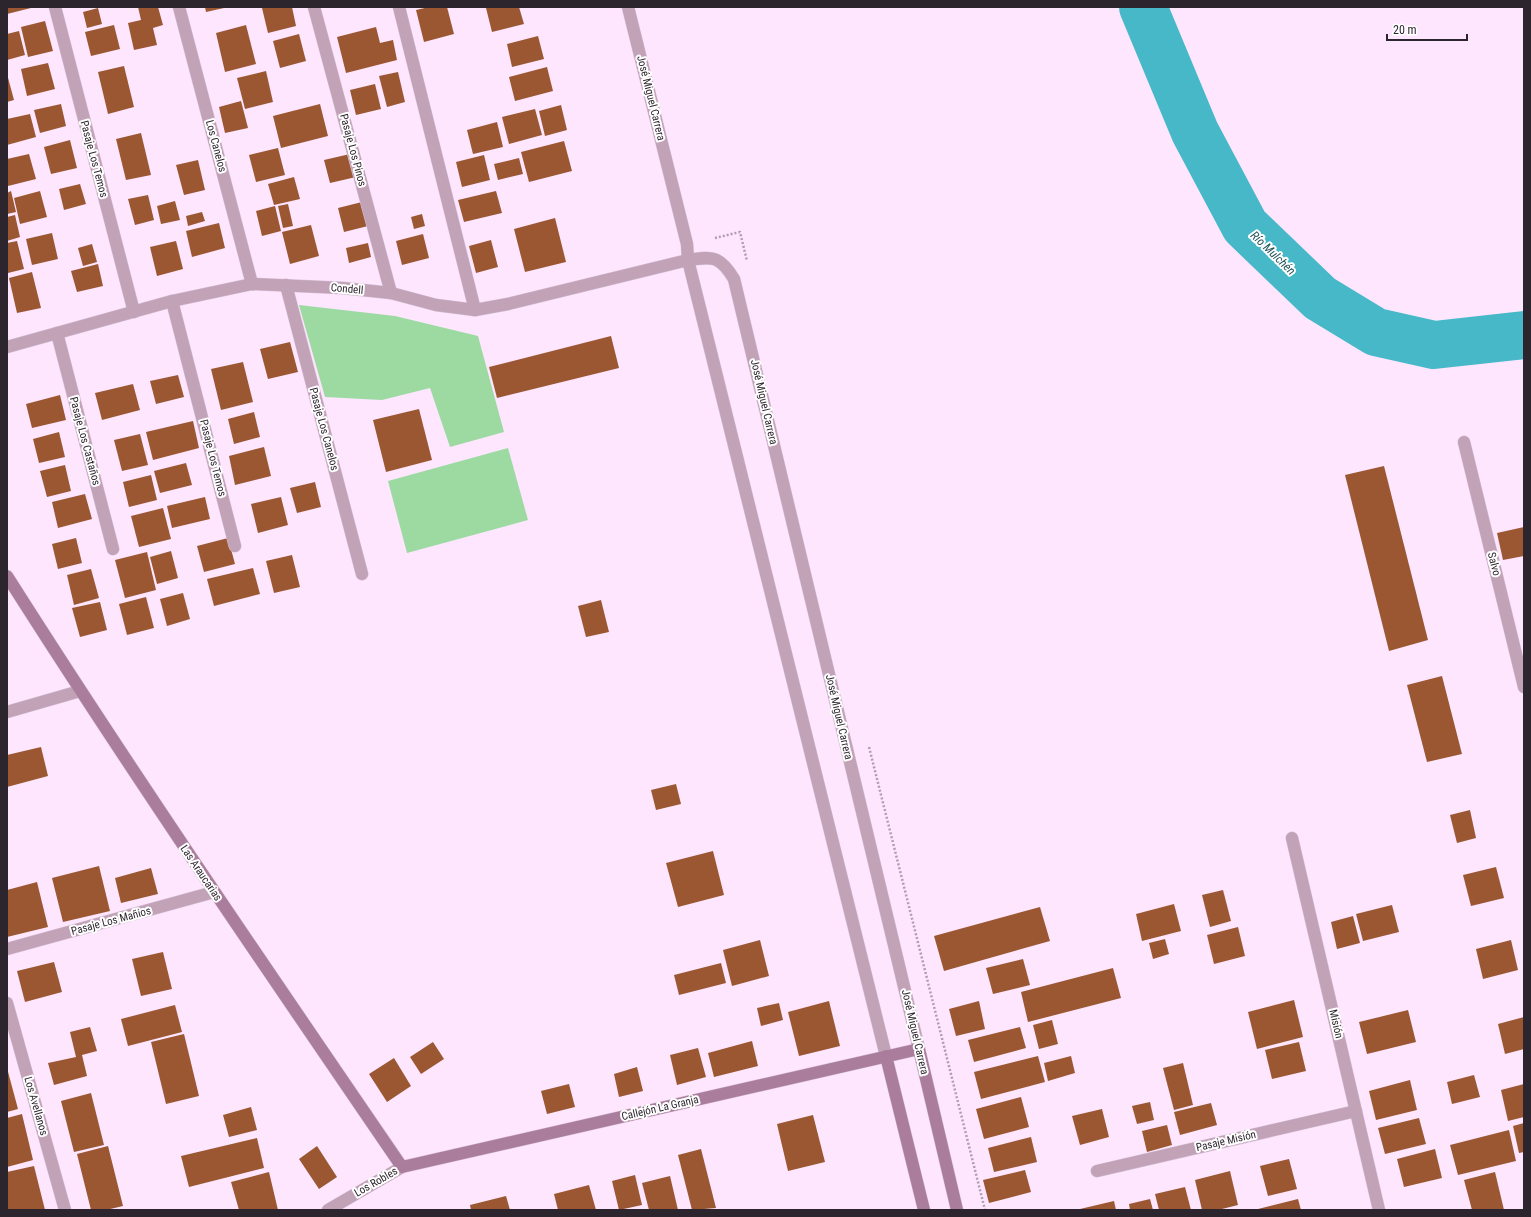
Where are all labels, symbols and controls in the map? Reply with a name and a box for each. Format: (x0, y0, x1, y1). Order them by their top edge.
scale bar (1387, 16, 1467, 42)
text: 20 m (1393, 23, 1417, 37)
street label: José Miguel Carrera (634, 54, 668, 142)
street label: Pasaje Los Pinos (337, 112, 369, 188)
street label: Pasaje Los Temos (77, 119, 111, 199)
street label: Los Canelos (203, 119, 229, 173)
water label: Río Mulchén (1248, 228, 1299, 278)
street label: Condell (330, 281, 364, 297)
street label: José Miguel Carrera (748, 358, 780, 446)
street label: Pasaje Los Canelos (307, 386, 341, 472)
street label: Pasaje Los Castaños (67, 395, 103, 487)
street label: Pasaje Los Temos (197, 418, 229, 498)
street label: Salvo (1485, 551, 1503, 578)
street label: José Miguel Carrera (823, 673, 855, 761)
street label: Las Araucarias (178, 843, 224, 903)
street label: Pasaje Los Mañios (70, 904, 152, 938)
street label: José Miguel Carrera (899, 988, 931, 1076)
street label: Misión (1326, 1008, 1346, 1040)
street label: Los Avellanos (21, 1075, 51, 1137)
street label: Callejón La Granja (620, 1093, 700, 1123)
street label: Pasaje Misión (1195, 1128, 1257, 1154)
street label: Los Robles (352, 1164, 400, 1200)

